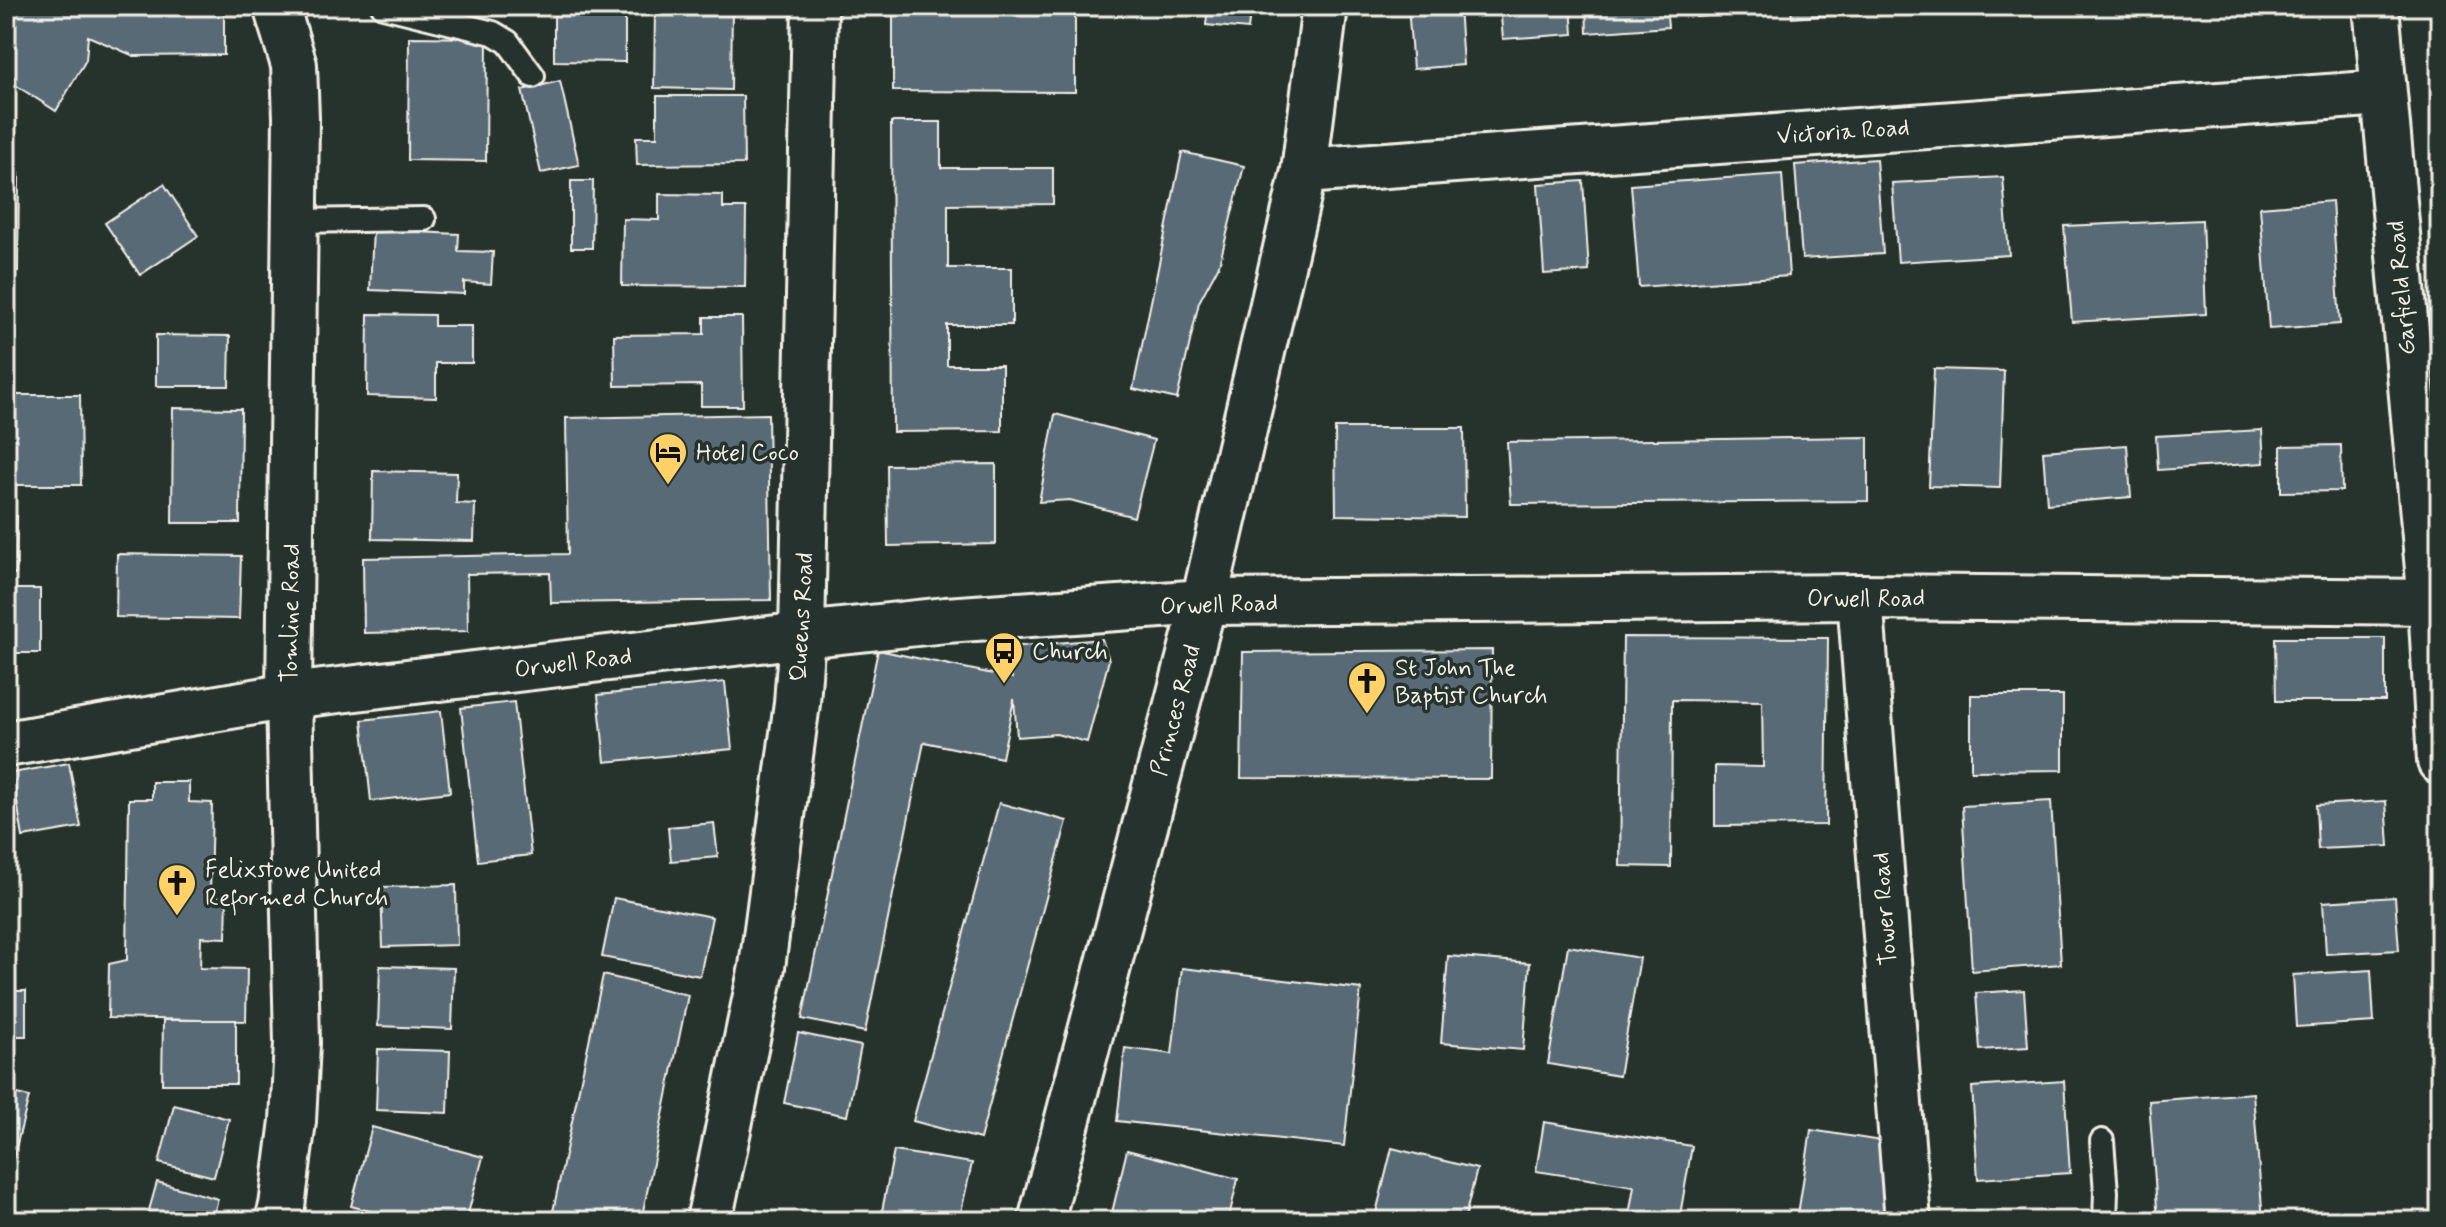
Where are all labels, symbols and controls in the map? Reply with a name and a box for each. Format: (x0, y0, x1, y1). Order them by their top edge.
street label: Victoria Road (1776, 112, 1911, 153)
street label: Garfield Road (2381, 219, 2424, 356)
hotel icon: Hotel Coco (647, 431, 689, 486)
place label: Hotel Coco (696, 438, 799, 469)
street label: Tomline Road (275, 543, 308, 683)
street label: Queens Road (784, 552, 821, 683)
street label: Orwell Road (1807, 584, 1925, 615)
street label: Orwell Road (1160, 588, 1279, 623)
bus stop icon: Church (983, 630, 1025, 685)
place label: Church (1032, 637, 1108, 668)
street label: Orwell Road (513, 641, 634, 686)
street label: Princes Road (1144, 641, 1209, 779)
place label: St John The Baptist Church (1395, 653, 1548, 712)
church icon: St John The Baptist Church (1346, 660, 1388, 715)
street label: Tower Road (1866, 851, 1905, 967)
place label: Felixstowe United Reformed Church (205, 855, 388, 916)
church icon: Felixstowe United Reformed Church (156, 862, 198, 917)

